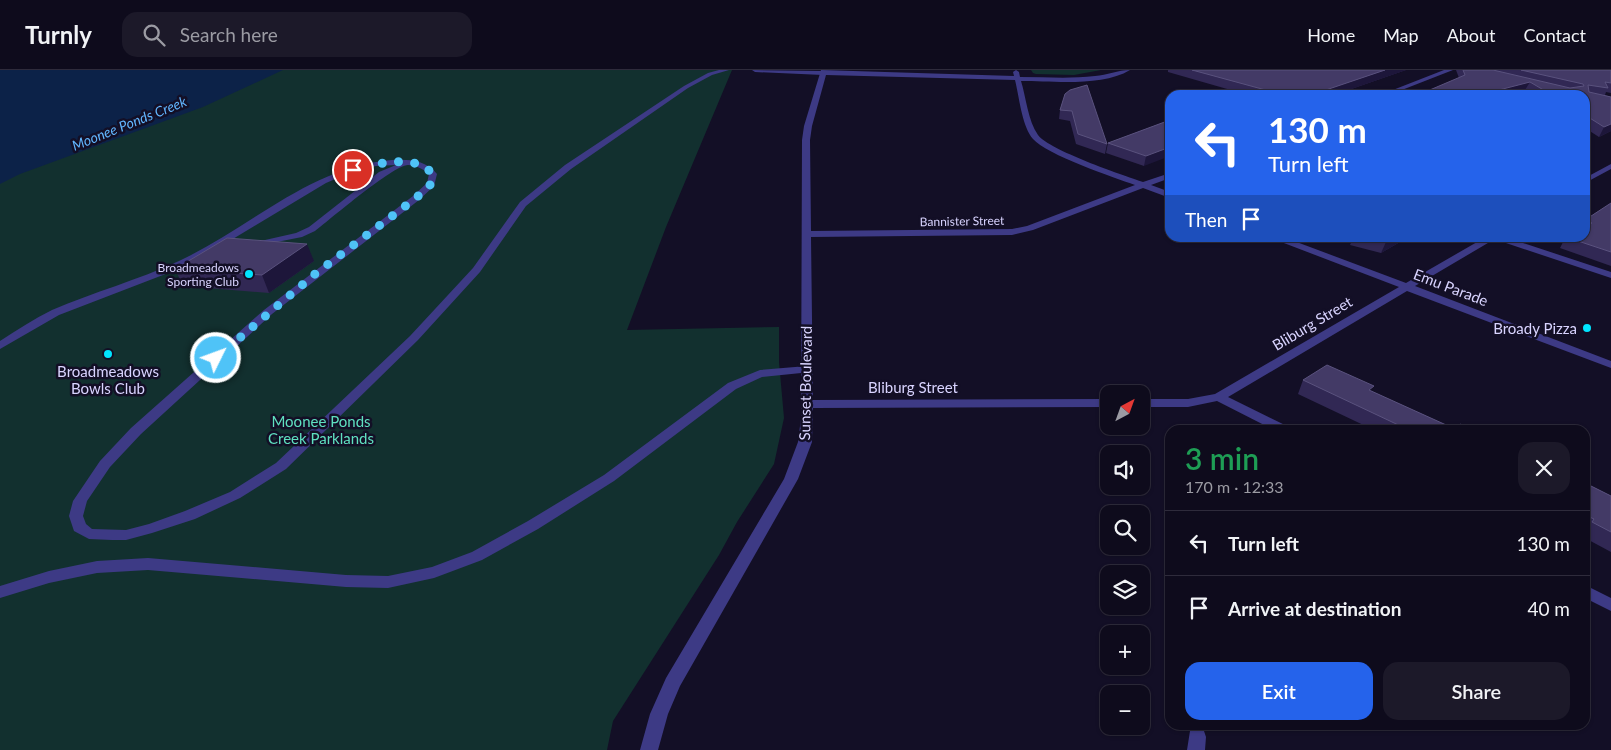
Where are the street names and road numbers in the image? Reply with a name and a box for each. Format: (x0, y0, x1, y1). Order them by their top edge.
street label: Bannister Street (920, 213, 1005, 229)
street label: Emu Parade (1411, 265, 1491, 309)
street label: Bliburg Street (1269, 292, 1356, 354)
street label: Sunset Boulevard (795, 326, 815, 440)
street label: Bliburg Street (868, 378, 959, 396)

